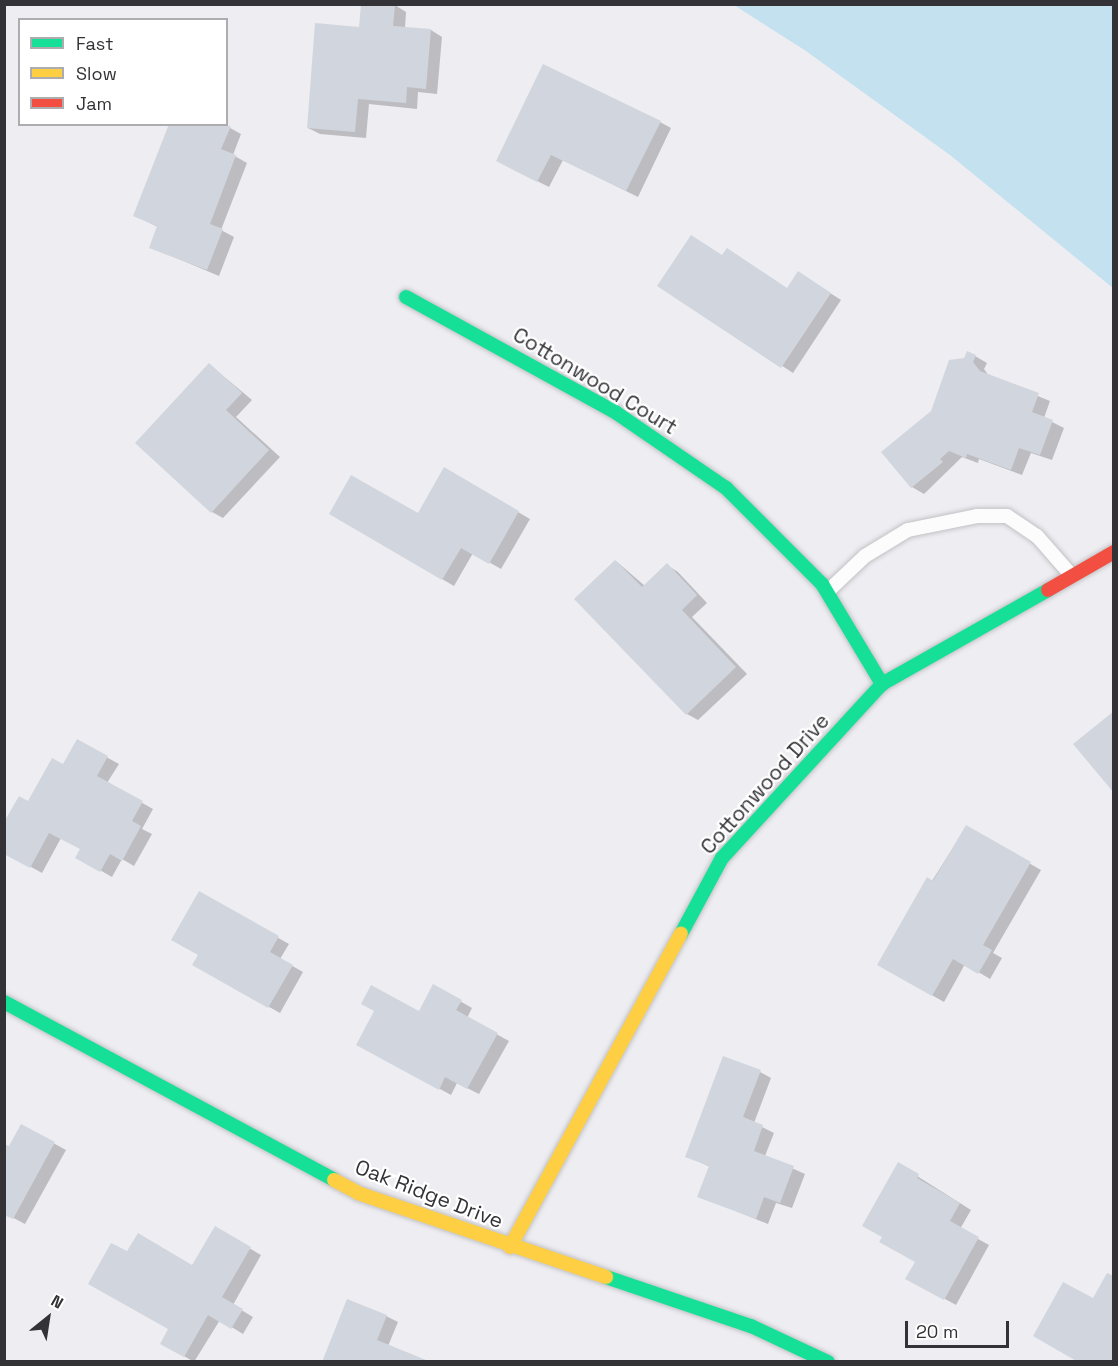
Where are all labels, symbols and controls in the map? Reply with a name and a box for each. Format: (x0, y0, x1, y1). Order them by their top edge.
legend (18, 18, 228, 126)
text: Fast (76, 32, 113, 55)
text: Slow (76, 62, 117, 85)
text: Jam (76, 92, 112, 115)
street label: Cottonwood Court (508, 322, 682, 440)
street label: Cottonwood Drive (695, 709, 835, 859)
street label: Oak Ridge Drive (351, 1154, 507, 1234)
north arrow (18, 1288, 78, 1348)
text: N (47, 1290, 67, 1314)
scale bar (908, 1309, 1012, 1347)
text: 20 m (916, 1320, 959, 1343)

